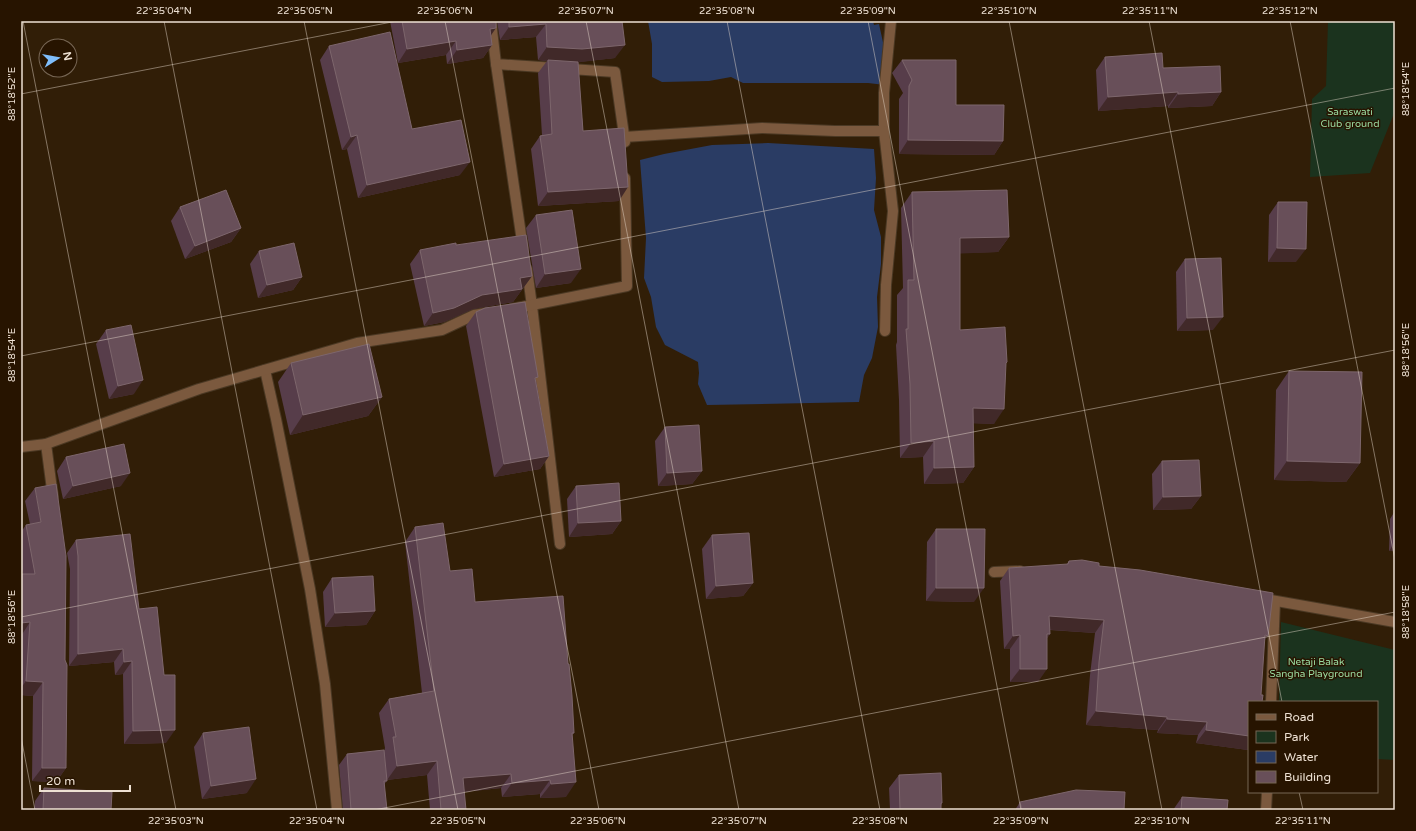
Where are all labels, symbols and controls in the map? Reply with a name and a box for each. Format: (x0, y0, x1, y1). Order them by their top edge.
text: 22°35'04"N (136, 5, 192, 17)
text: 22°35'05"N (277, 5, 333, 17)
text: 22°35'06"N (417, 5, 473, 17)
text: 22°35'07"N (558, 5, 614, 17)
text: 22°35'08"N (699, 5, 755, 17)
text: 22°35'09"N (840, 5, 896, 17)
text: 22°35'10"N (981, 5, 1037, 17)
text: 22°35'11"N (1122, 5, 1178, 17)
text: 22°35'12"N (1262, 5, 1318, 17)
north arrow (38, 38, 78, 78)
text: N (60, 51, 75, 62)
text: 88°18'54"E (1400, 62, 1412, 116)
text: 88°18'52"E (6, 67, 18, 121)
park label: Saraswati Club ground (1321, 106, 1380, 130)
text: 88°18'56"E (1400, 323, 1412, 377)
text: 88°18'54"E (6, 328, 18, 382)
text: 88°18'58"E (1400, 585, 1412, 639)
text: 88°18'56"E (6, 590, 18, 644)
park label: Netaji Balak Sangha Playground (1269, 656, 1363, 680)
legend (1248, 701, 1378, 793)
text: Road (1284, 710, 1314, 724)
text: Park (1284, 730, 1310, 744)
text: Water (1284, 750, 1319, 764)
scale bar (40, 767, 130, 793)
text: Building (1284, 770, 1331, 784)
text: 20 m (46, 774, 75, 788)
text: 22°35'03"N (148, 815, 204, 827)
text: 22°35'04"N (289, 815, 345, 827)
text: 22°35'05"N (430, 815, 486, 827)
text: 22°35'06"N (570, 815, 626, 827)
text: 22°35'07"N (711, 815, 767, 827)
text: 22°35'08"N (852, 815, 908, 827)
text: 22°35'09"N (993, 815, 1049, 827)
text: 22°35'10"N (1134, 815, 1190, 827)
text: 22°35'11"N (1275, 815, 1331, 827)

